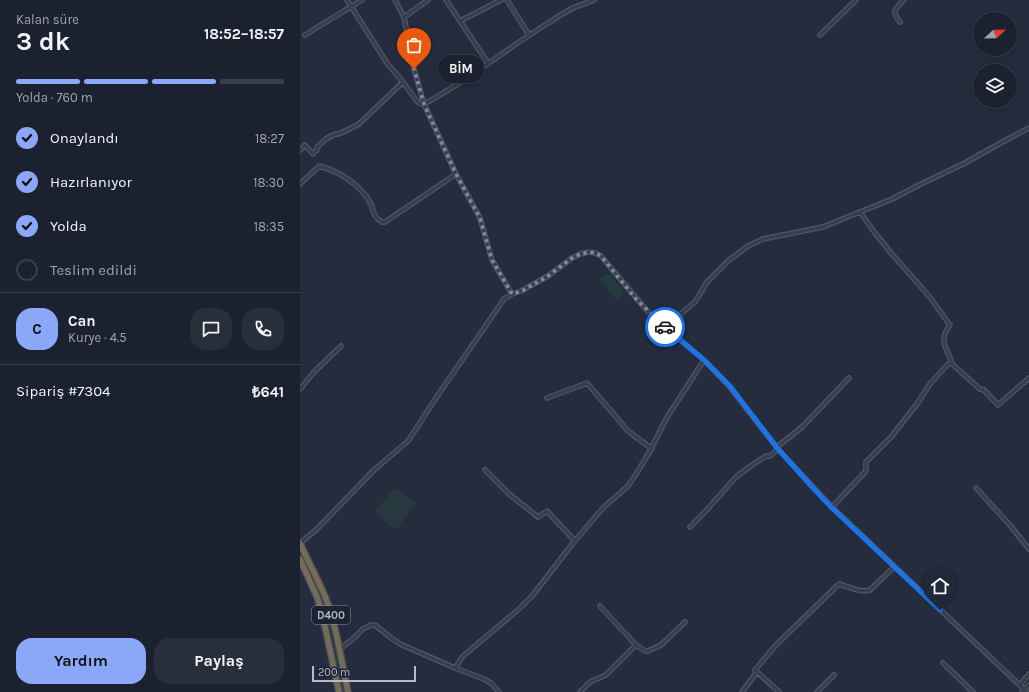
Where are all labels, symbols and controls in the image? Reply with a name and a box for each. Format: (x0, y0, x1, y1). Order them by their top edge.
text: Kalan süre (16, 12, 79, 27)
north arrow (973, 12, 1017, 56)
map controls (973, 12, 1017, 108)
text: 18:52–18:57 (204, 25, 284, 43)
text: 3 dk (16, 26, 70, 57)
pin (397, 28, 431, 69)
icon: bag (403, 34, 425, 56)
callout: BİM (438, 55, 484, 83)
text: BİM (449, 61, 473, 76)
button: layers (973, 64, 1017, 108)
text: Yolda · 760 m (16, 90, 93, 105)
icon: check (16, 127, 38, 149)
text: Onaylandı (50, 129, 119, 147)
text: 18:27 (255, 131, 284, 146)
icon: check (16, 171, 38, 193)
text: Hazırlanıyor (50, 173, 132, 191)
text: 18:30 (253, 175, 284, 190)
icon: check (16, 215, 38, 237)
text: Yolda (50, 217, 87, 235)
text: 18:35 (254, 219, 284, 234)
text: Teslim edildi (50, 261, 137, 279)
courier (645, 307, 685, 347)
button: chat (190, 308, 232, 350)
button: phone (242, 308, 284, 350)
text: Can (68, 312, 96, 330)
icon: car (654, 316, 676, 338)
text: C (32, 320, 42, 338)
text: Kurye · 4.5 (68, 330, 127, 345)
text: Sipariş #7304 (16, 382, 110, 400)
text: ₺641 (252, 383, 284, 401)
pin (923, 569, 957, 610)
icon: home (929, 575, 951, 597)
road number: D400 (312, 606, 350, 624)
button: Yardım (16, 638, 146, 684)
button: Paylaş (154, 638, 284, 684)
scale bar (312, 664, 416, 683)
text: 200 m (318, 666, 350, 679)

